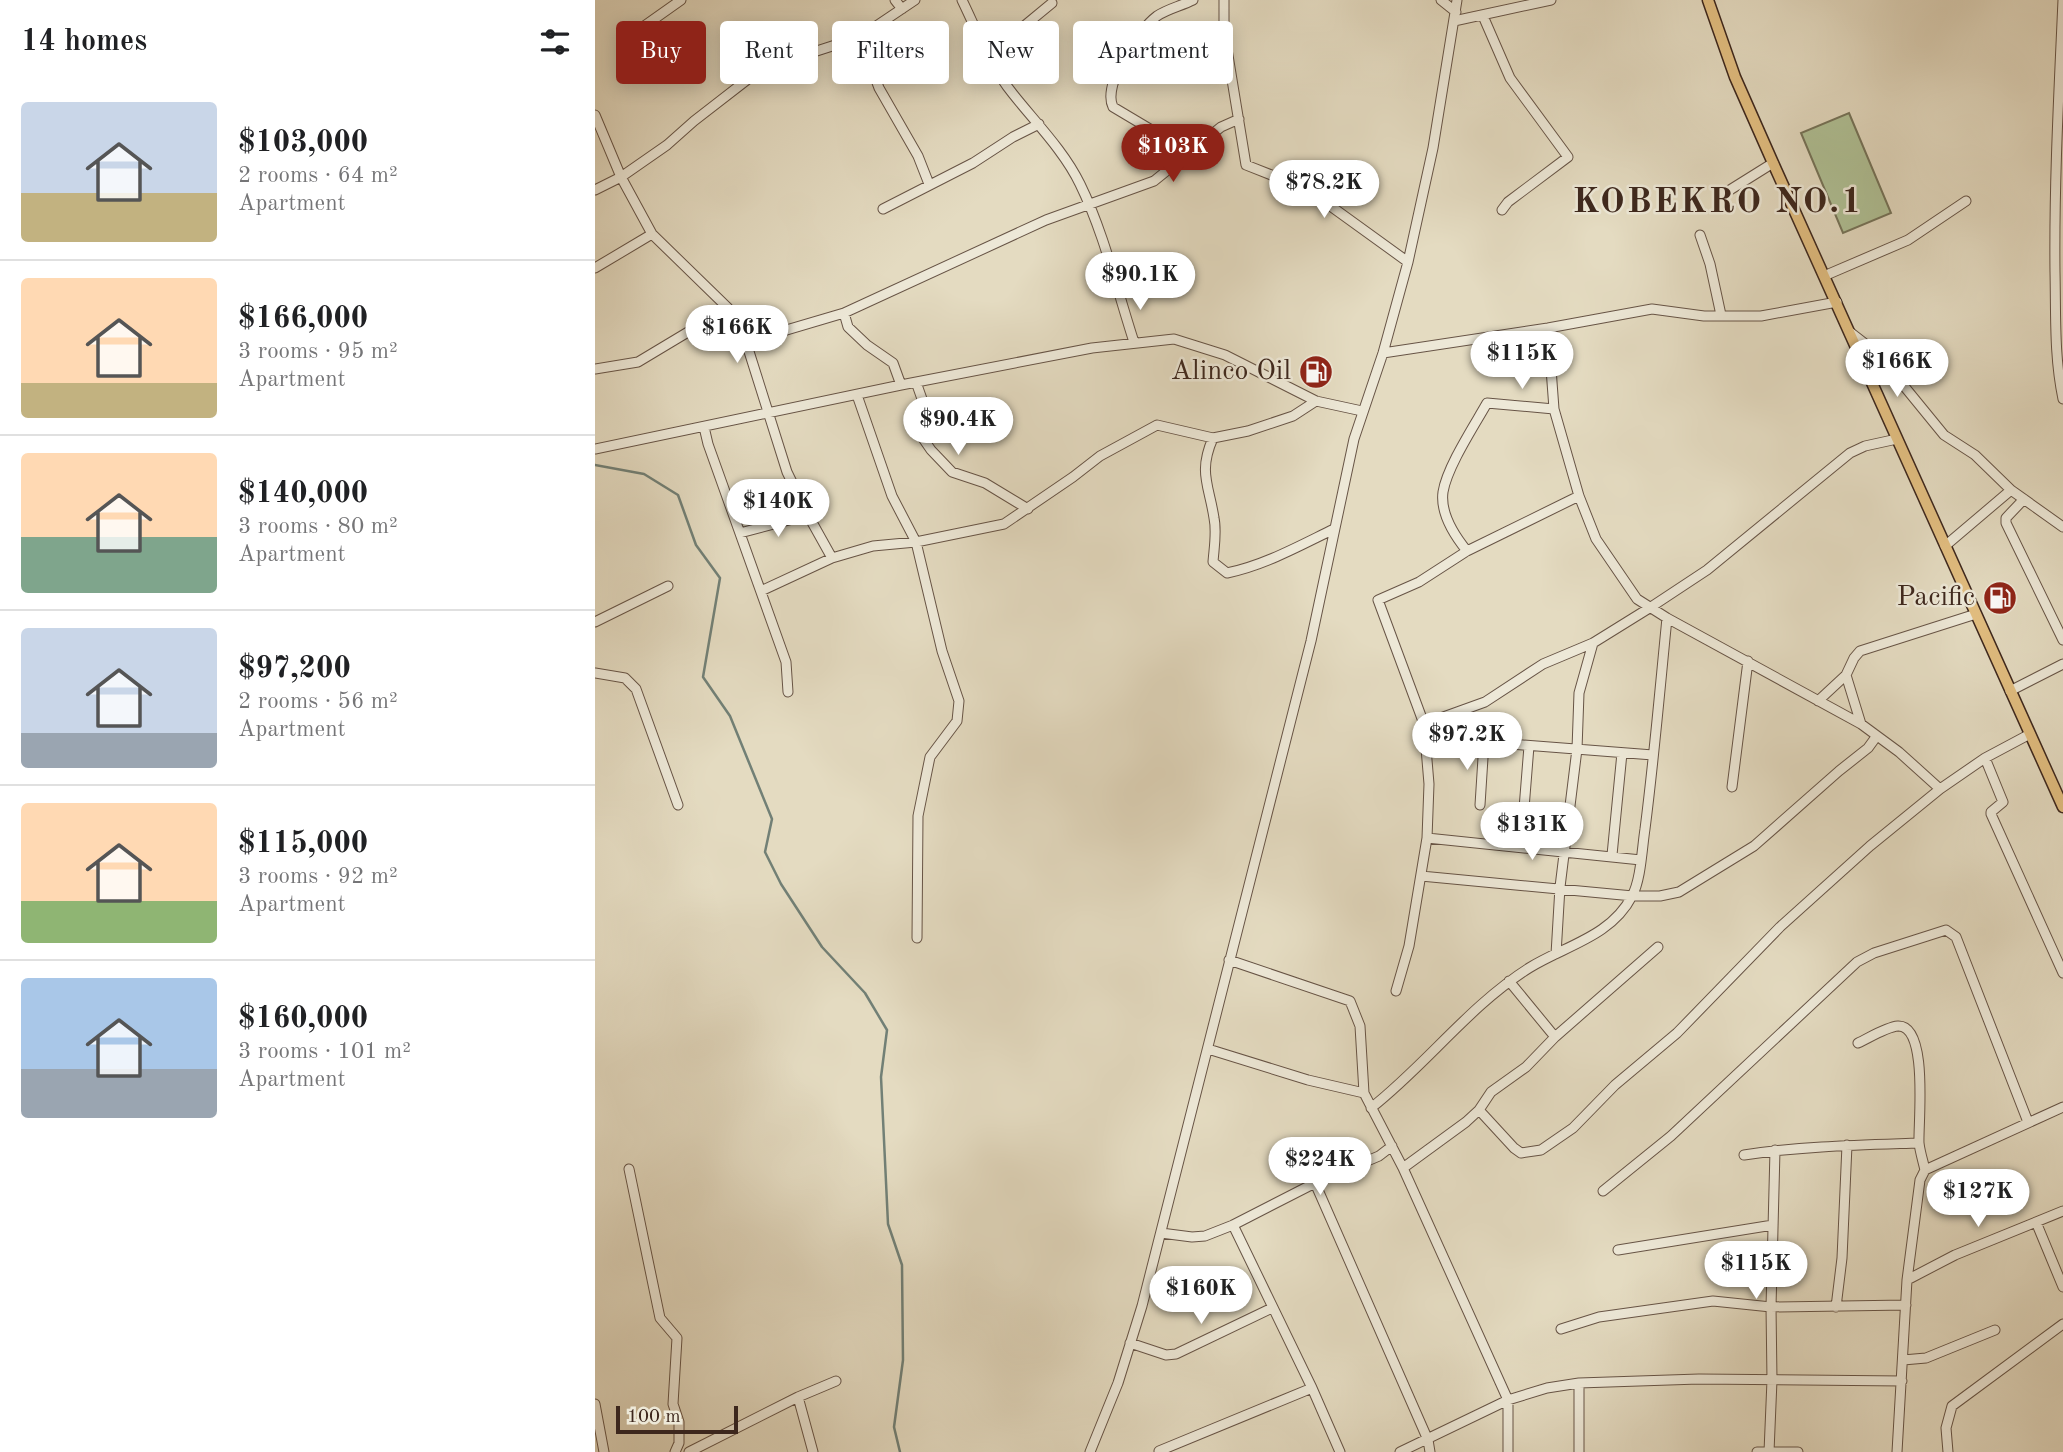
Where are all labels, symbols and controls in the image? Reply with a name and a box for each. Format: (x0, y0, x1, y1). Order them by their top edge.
chip: Buy (616, 21, 706, 84)
chip: Rent (720, 21, 818, 84)
chip: Filters (832, 21, 949, 84)
chip: New (963, 21, 1059, 84)
chip: Apartment (1073, 21, 1233, 84)
icon: filters (536, 23, 574, 61)
text: 14 homes (21, 27, 147, 57)
pin: $103K (1124, 124, 1222, 184)
text: $103,000 (238, 128, 368, 158)
icon: home (77, 130, 161, 214)
text: $103K (1137, 135, 1209, 158)
pin: $78.2K (1267, 160, 1381, 220)
text: 2 rooms · 64 m² (238, 164, 398, 187)
text: $78.2K (1285, 171, 1363, 194)
district label: KOBEKRO NO.1 (1573, 185, 1863, 220)
text: Apartment (238, 192, 346, 215)
pin: $90.1K (1083, 252, 1197, 312)
text: $90.1K (1101, 263, 1179, 286)
text: $166,000 (238, 304, 368, 334)
icon: home (77, 306, 161, 390)
pin: $166K (688, 306, 786, 365)
text: $166K (701, 316, 773, 339)
pin: $115K (1473, 332, 1571, 391)
text: 3 rooms · 95 m² (238, 340, 398, 363)
pin: $166K (1848, 340, 1946, 399)
text: $115K (1486, 342, 1558, 365)
text: $166K (1861, 350, 1933, 373)
fuel station icon: Alinco Oil (1297, 353, 1335, 391)
place label: Alinco Oil (1171, 358, 1291, 386)
text: Apartment (238, 368, 346, 391)
pin: $90.4K (901, 398, 1015, 457)
text: $90.4K (919, 408, 997, 431)
text: $140,000 (238, 479, 368, 509)
pin: $140K (729, 480, 827, 539)
icon: home (77, 481, 161, 565)
text: $140K (742, 490, 814, 513)
text: 3 rooms · 80 m² (238, 515, 398, 538)
text: Apartment (238, 543, 346, 566)
fuel station icon: Pacific (1981, 579, 2019, 617)
place label: Pacific (1897, 584, 1975, 612)
text: $97,200 (238, 654, 351, 684)
icon: home (77, 656, 161, 740)
text: 2 rooms · 56 m² (238, 690, 398, 713)
pin: $97.2K (1410, 712, 1524, 772)
text: Apartment (238, 718, 346, 741)
text: $97.2K (1428, 723, 1506, 746)
pin: $131K (1483, 802, 1581, 862)
text: $131K (1496, 813, 1568, 836)
text: $115,000 (238, 829, 368, 859)
icon: home (77, 831, 161, 915)
text: 3 rooms · 92 m² (238, 865, 398, 888)
text: Apartment (238, 893, 346, 916)
text: $160,000 (238, 1004, 368, 1034)
icon: home (77, 1006, 161, 1090)
text: 3 rooms · 101 m² (238, 1040, 411, 1063)
text: Apartment (238, 1068, 346, 1091)
pin: $224K (1271, 1138, 1369, 1197)
text: $224K (1284, 1148, 1356, 1171)
pin: $127K (1929, 1170, 2027, 1229)
text: $127K (1942, 1180, 2014, 1203)
pin: $115K (1707, 1242, 1805, 1301)
text: $115K (1720, 1252, 1792, 1275)
pin: $160K (1152, 1266, 1250, 1326)
text: $160K (1165, 1277, 1237, 1300)
scale bar (616, 1403, 739, 1435)
text: 100 m (627, 1408, 680, 1427)

